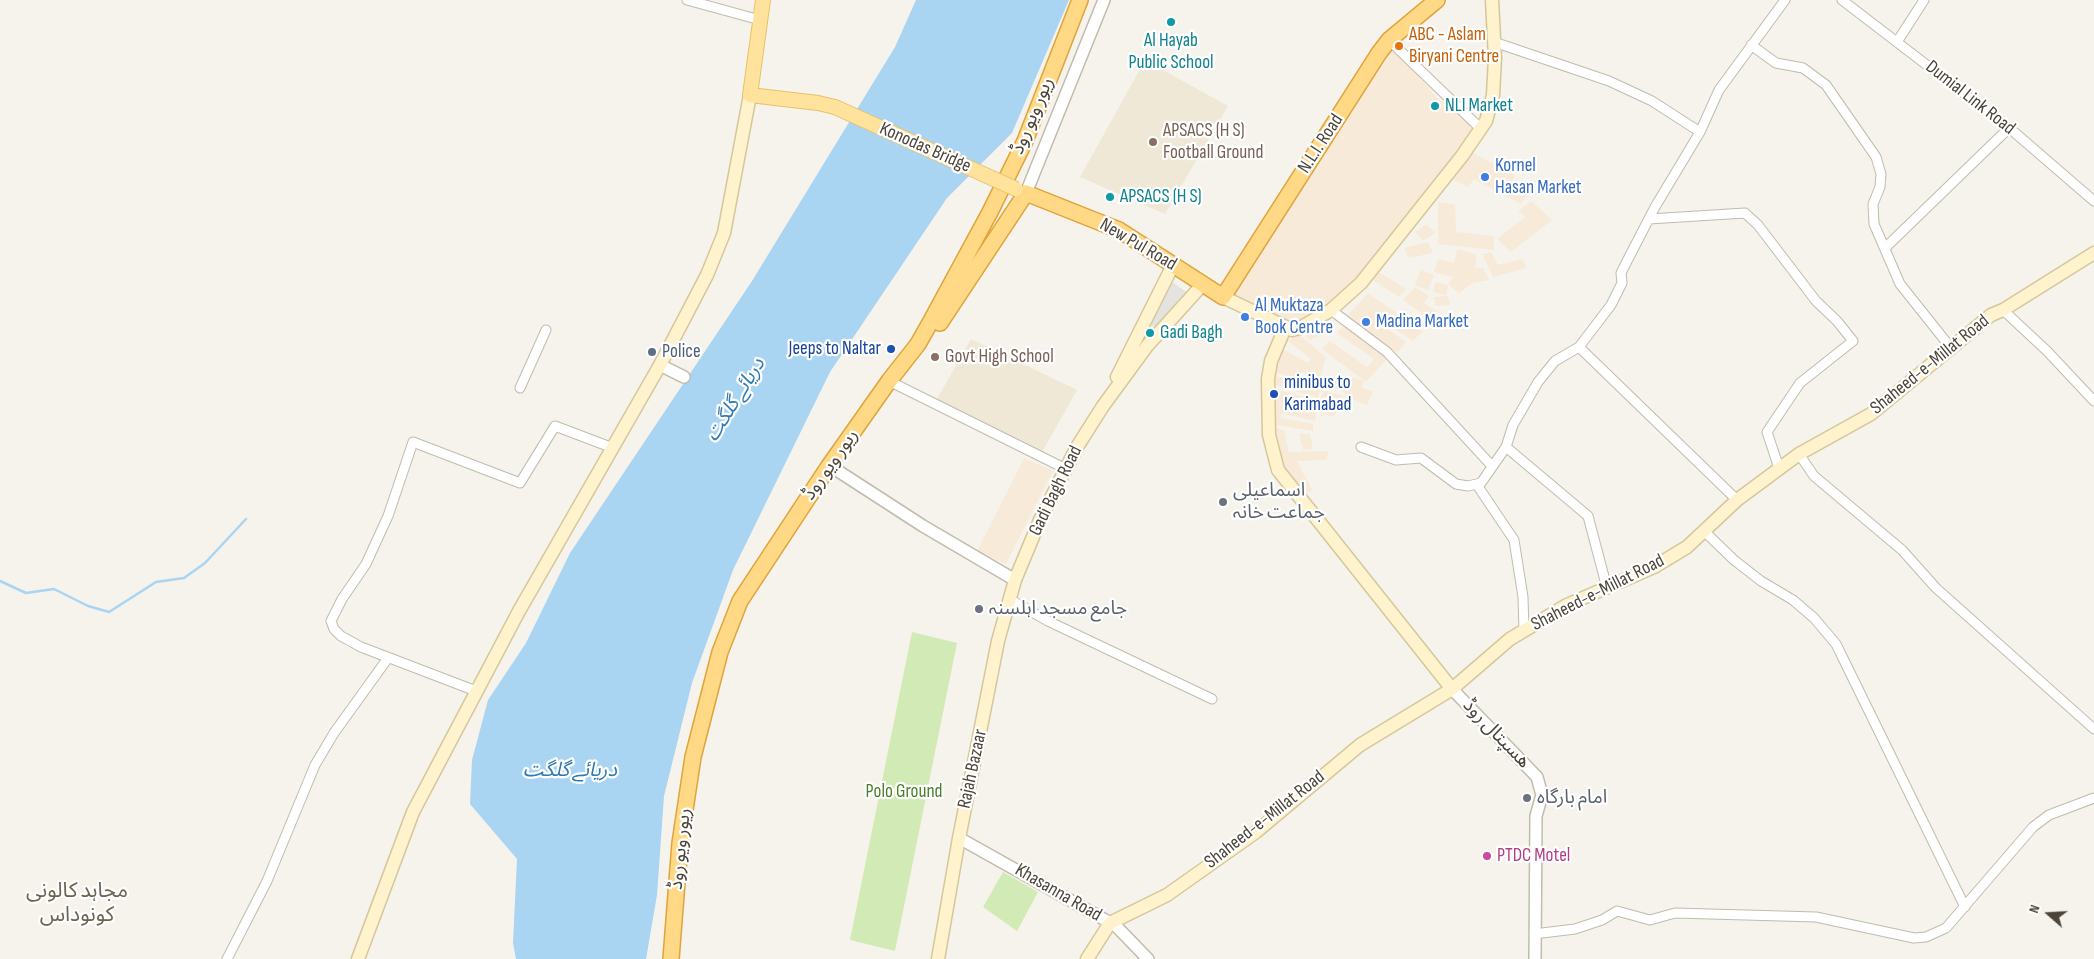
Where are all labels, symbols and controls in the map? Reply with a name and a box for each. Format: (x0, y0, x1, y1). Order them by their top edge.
marker: Al Hayab Public School (1165, 16, 1177, 28)
place label: ABC - Aslam Biryani Centre (1409, 24, 1499, 68)
place label: Al Hayab Public School (1128, 30, 1214, 74)
marker: ABC - Aslam Biryani Centre (1393, 40, 1405, 52)
street label: Dumial Link Road (1921, 56, 2019, 140)
street label: ریور ویو روڈ (1007, 74, 1059, 158)
place label: NLI Market (1445, 95, 1513, 117)
marker: NLI Market (1429, 100, 1441, 112)
street label: N.L.I. Road (1293, 110, 1349, 178)
street label: Konodas Bridge (876, 118, 974, 178)
place label: APSACS (H S) Football Ground (1163, 120, 1263, 164)
marker: APSACS (H S) Football Ground (1147, 136, 1159, 148)
place label: Kornel Hasan Market (1495, 155, 1582, 199)
marker: Kornel Hasan Market (1479, 171, 1491, 183)
place label: APSACS (H S) (1120, 186, 1202, 208)
marker: APSACS (H S) (1104, 191, 1116, 203)
street label: New Pul Road (1095, 214, 1181, 276)
place label: Al Muktaza Book Centre (1255, 295, 1333, 339)
street label: Shaheed-e-Millat Road (1866, 310, 1994, 420)
marker: Al Muktaza Book Centre (1239, 311, 1251, 323)
place label: Madina Market (1376, 311, 1469, 333)
marker: Madina Market (1360, 316, 1372, 328)
place label: Gadi Bagh (1160, 322, 1223, 344)
marker: Gadi Bagh (1144, 327, 1156, 339)
place label: Jeeps to Naltar (789, 338, 881, 360)
place label: Police (662, 341, 701, 363)
marker: Jeeps to Naltar (885, 343, 897, 355)
marker: Police (646, 346, 658, 358)
place label: Govt High School (945, 346, 1054, 368)
marker: Govt High School (929, 351, 941, 363)
water label: دریائے گلگت (701, 354, 771, 446)
place label: minibus to Karimabad (1284, 372, 1351, 416)
marker: minibus to Karimabad (1268, 388, 1280, 400)
street label: ریور ویو روڈ (798, 425, 864, 505)
street label: Gadi Bagh Road (1024, 442, 1088, 540)
place label: اسماعیلی جماعت خانہ (1233, 480, 1325, 524)
marker: اسماعیلی جماعت خانہ (1217, 496, 1229, 508)
street label: Shaheed-e-Millat Road (1528, 550, 1668, 636)
place label: جامع مسجد اہلسنہ (989, 598, 1127, 620)
marker: جامع مسجد اہلسنہ (973, 603, 985, 615)
street label: ھسپتال روڈ (1457, 695, 1535, 773)
street label: Rajah Bazaar (953, 727, 993, 811)
water label: دریائے گلگت (523, 759, 617, 783)
street label: Shaheed-e-Millat Road (1200, 766, 1330, 874)
park label: Polo Ground (866, 781, 942, 803)
place label: امام بارگاہ (1537, 787, 1607, 809)
marker: امام بارگاہ (1521, 792, 1533, 804)
street label: ریور ویو روڈ (665, 807, 697, 891)
place label: PTDC Motel (1497, 845, 1570, 867)
marker: PTDC Motel (1481, 850, 1493, 862)
street label: Khasanna Road (1011, 859, 1105, 927)
district label: مجاہد کالونی کونوداس (26, 879, 128, 929)
north arrow (2024, 889, 2074, 939)
text: N (2025, 903, 2044, 915)

